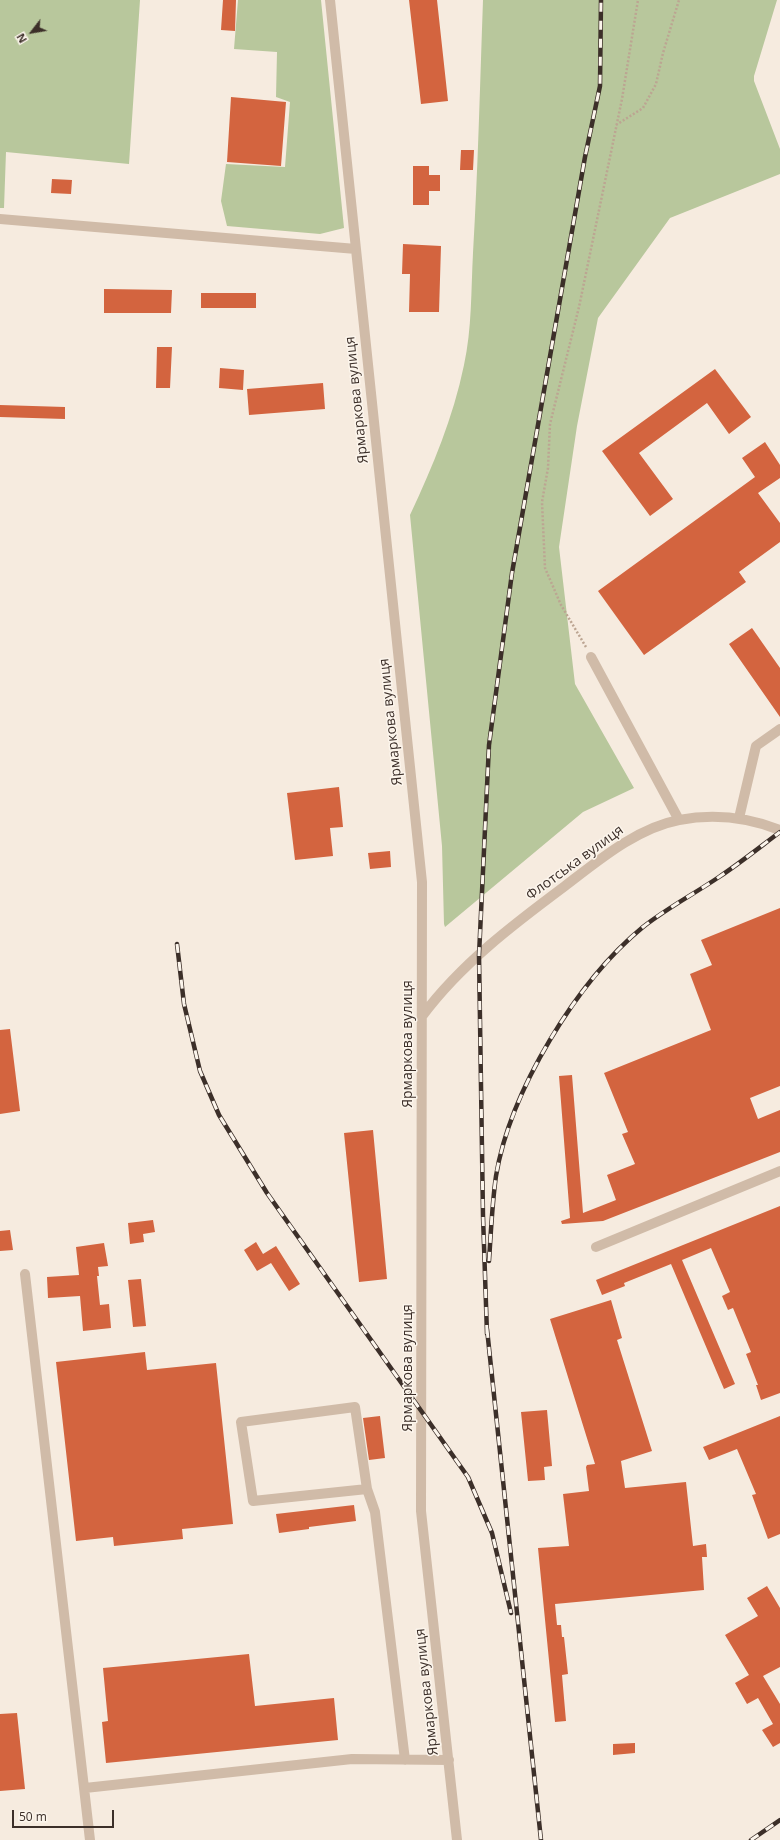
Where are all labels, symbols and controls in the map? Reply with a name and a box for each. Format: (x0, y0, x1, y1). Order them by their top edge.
north arrow (12, 12, 52, 52)
text: N (13, 31, 30, 46)
street label: Ярмаркова вулиця (342, 336, 372, 464)
street label: Ярмаркова вулиця (376, 658, 406, 786)
street label: Флотська вулиця (523, 822, 627, 904)
street label: Ярмаркова вулиця (400, 980, 416, 1108)
street label: Ярмаркова вулиця (400, 1304, 416, 1432)
street label: Ярмаркова вулиця (412, 1628, 442, 1756)
scale bar (14, 1802, 116, 1828)
text: 50 m (19, 1808, 47, 1825)

